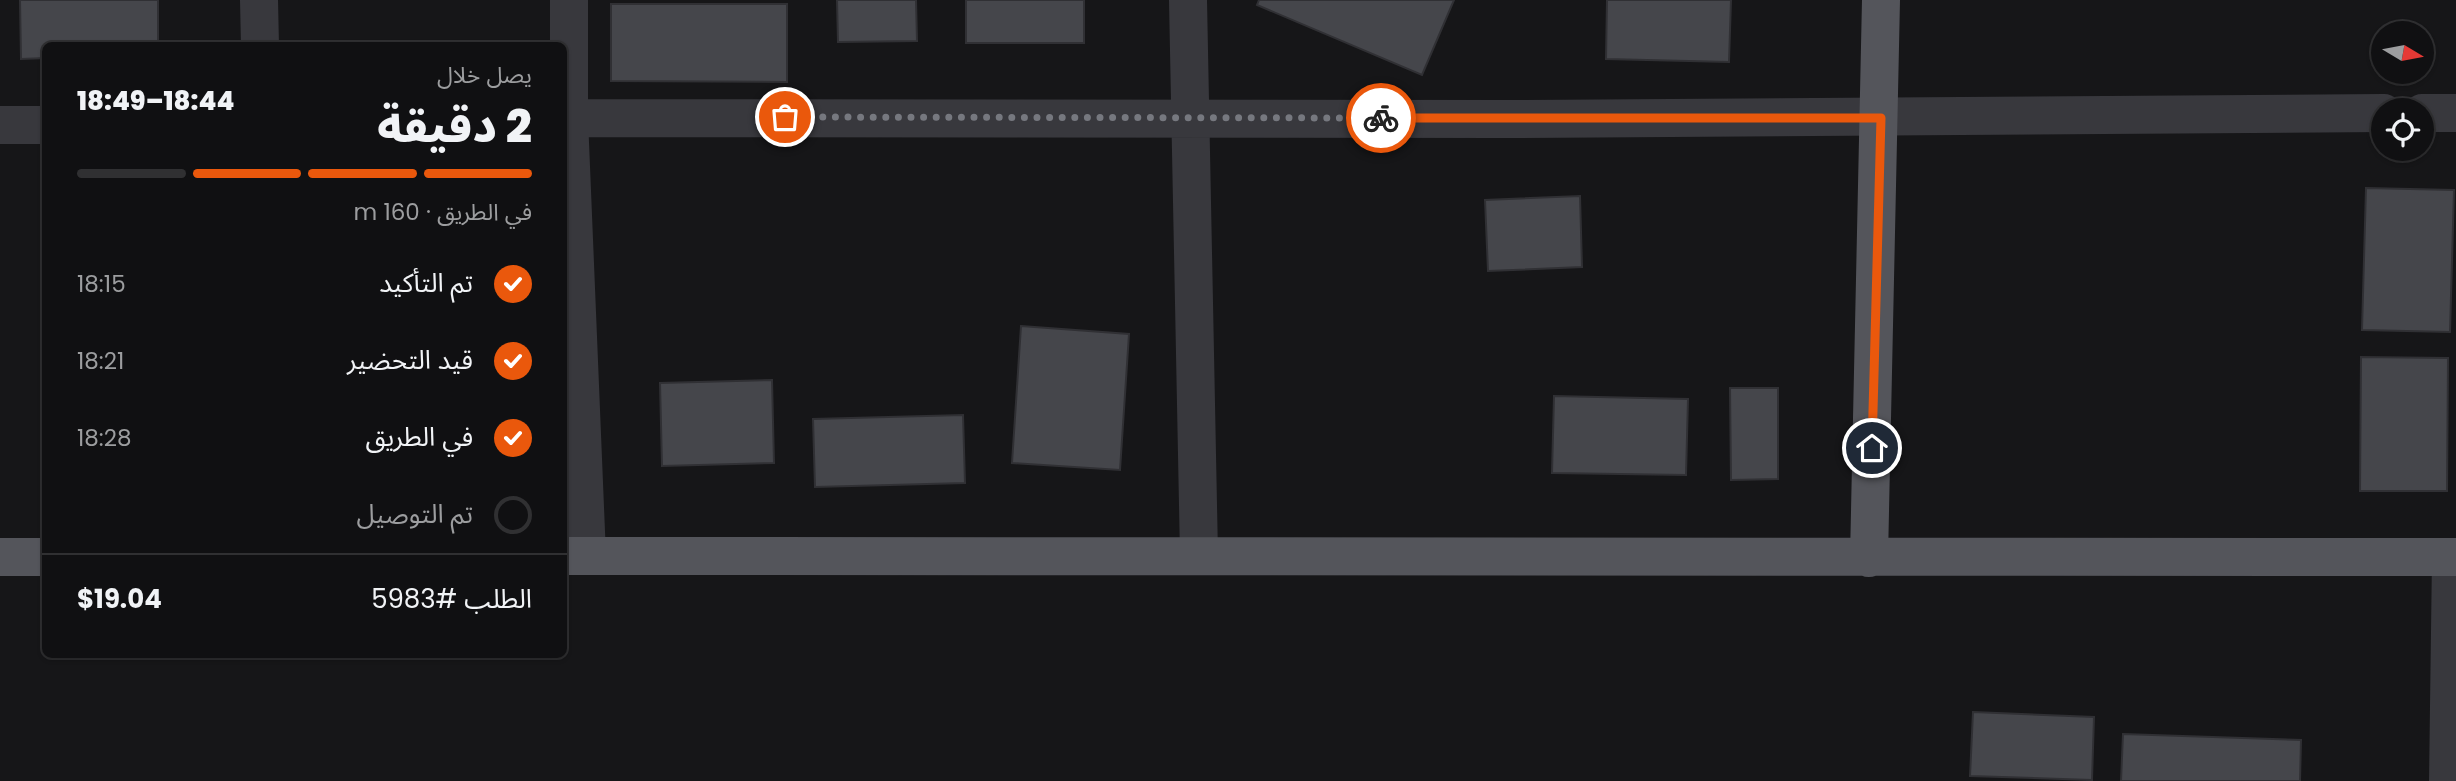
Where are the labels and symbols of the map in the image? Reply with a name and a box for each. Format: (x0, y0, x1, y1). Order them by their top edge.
north arrow (2371, 21, 2434, 84)
courier (1346, 83, 1416, 153)
pin (755, 87, 815, 147)
pin (1842, 418, 1902, 478)

